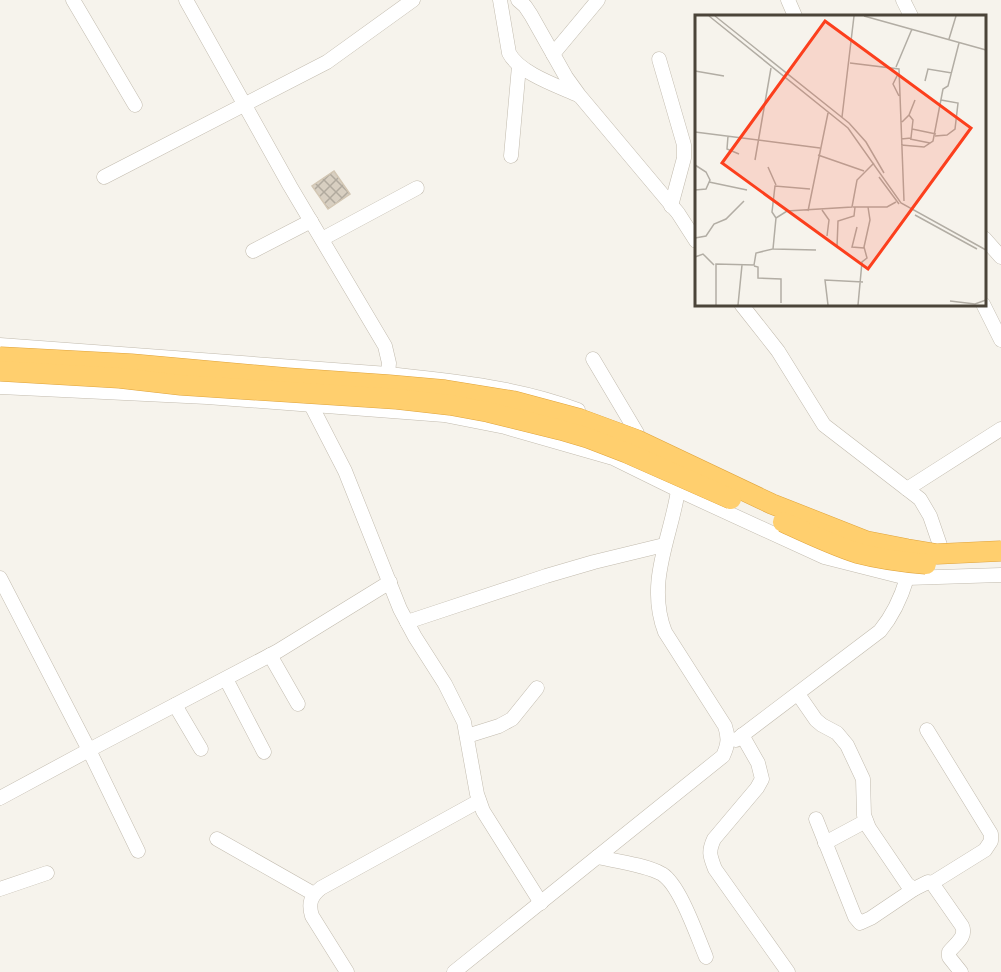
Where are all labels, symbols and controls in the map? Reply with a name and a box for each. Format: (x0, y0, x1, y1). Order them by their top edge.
inset map (695, 15, 986, 306)

